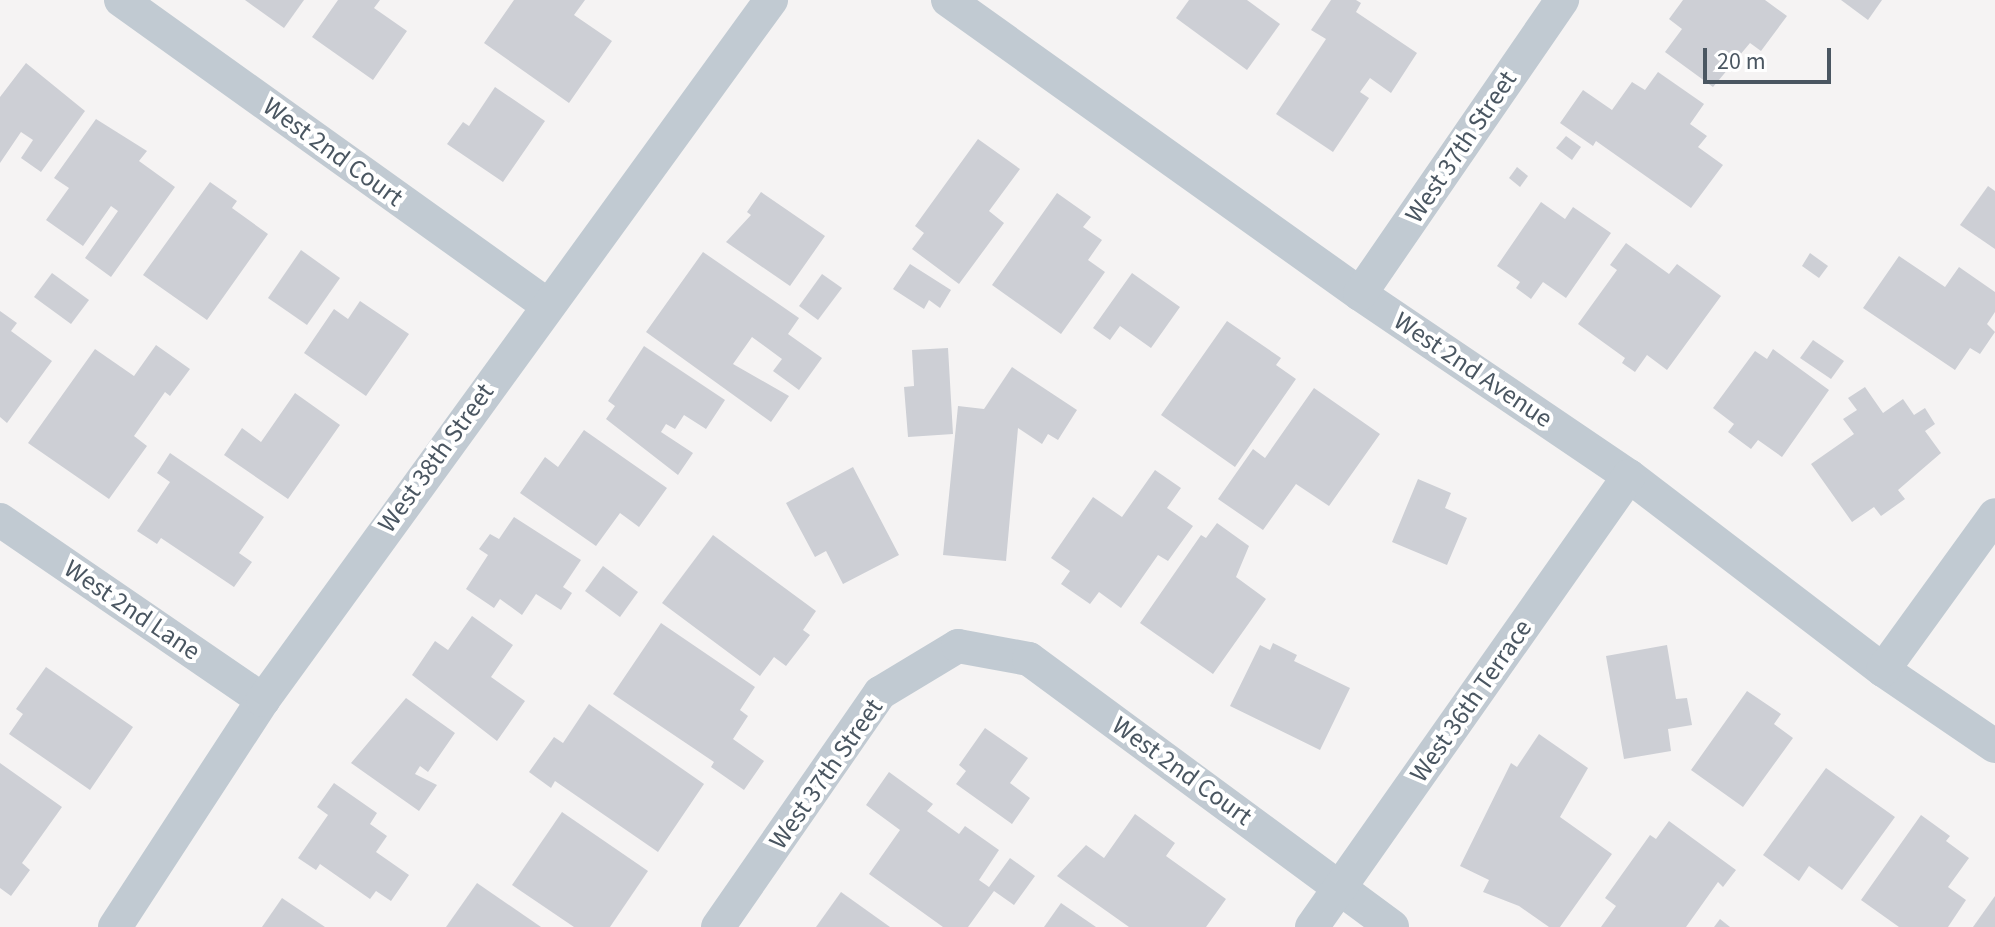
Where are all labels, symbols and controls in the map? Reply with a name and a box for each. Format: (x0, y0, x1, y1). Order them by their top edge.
scale bar (1707, 32, 1835, 82)
text: 20 m (1717, 44, 1766, 79)
street label: West 37th Street (1399, 65, 1523, 229)
street label: West 2nd Court (257, 91, 409, 213)
street label: West 2nd Avenue (1388, 305, 1558, 435)
street label: West 38th Street (371, 377, 501, 539)
street label: West 2nd Lane (58, 553, 206, 667)
street label: West 36th Terrace (1403, 614, 1539, 788)
street label: West 37th Street (763, 693, 889, 855)
street label: West 2nd Court (1106, 710, 1258, 832)

